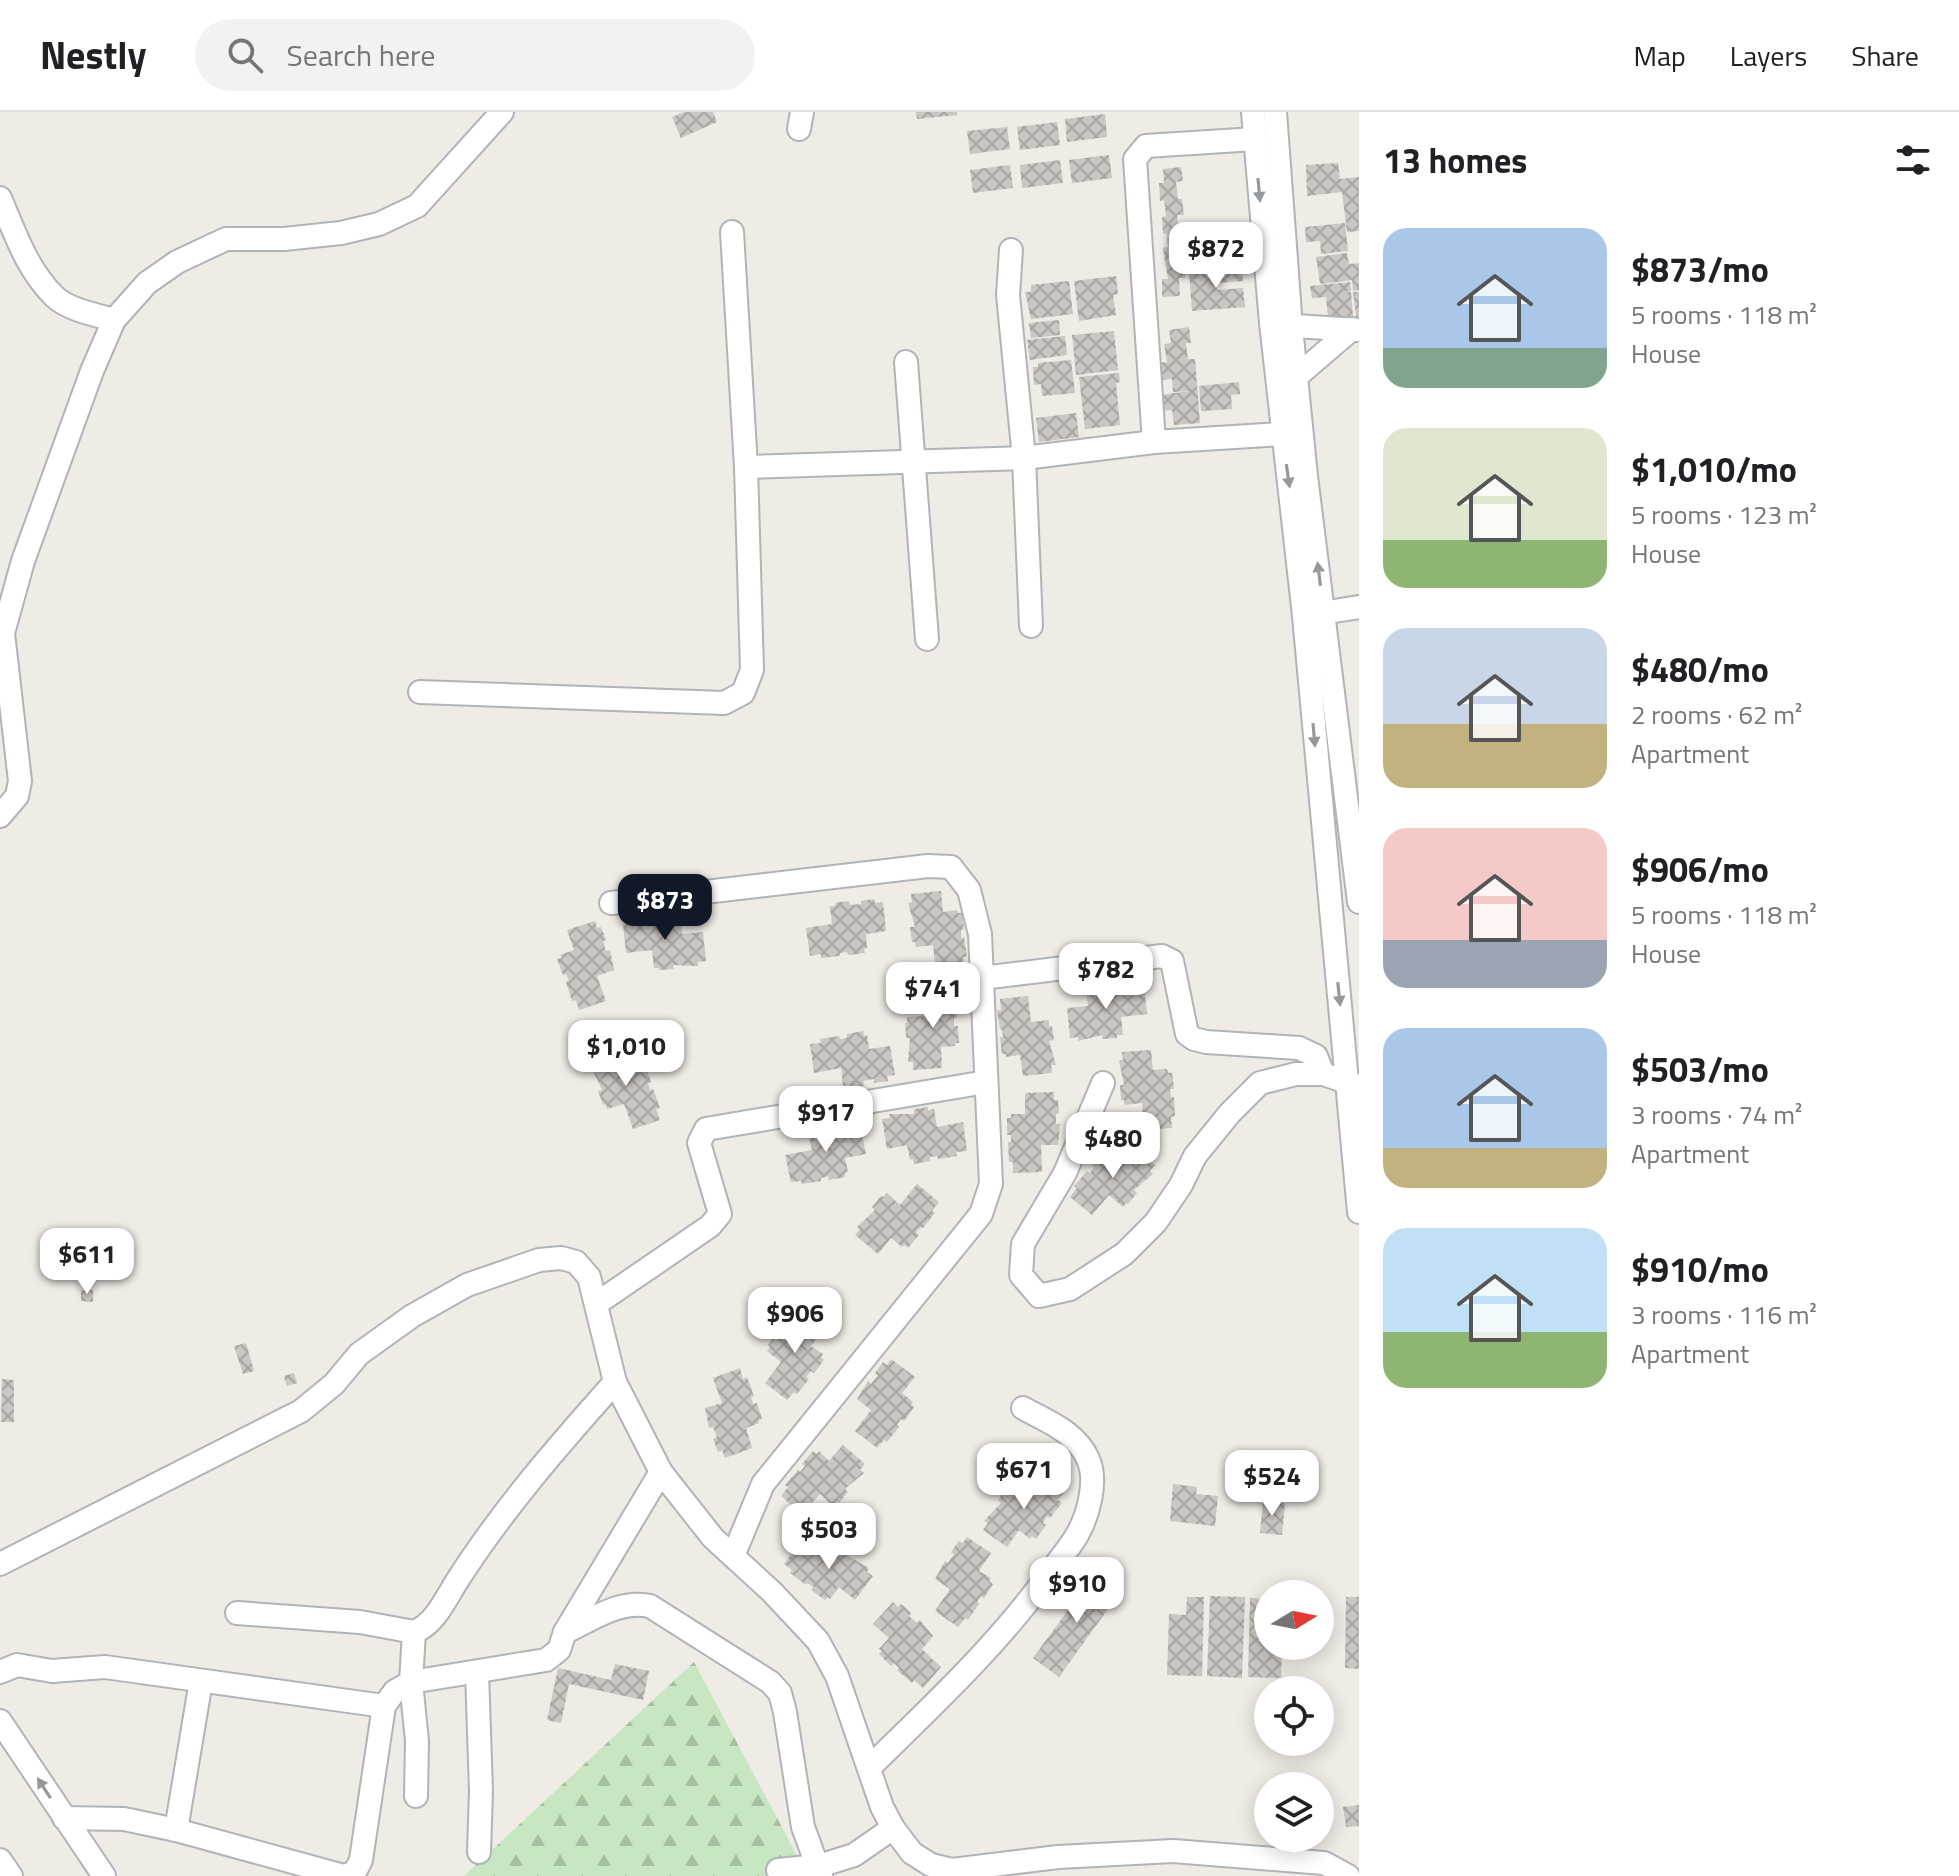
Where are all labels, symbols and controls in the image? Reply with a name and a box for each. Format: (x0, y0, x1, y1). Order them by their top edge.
search box (195, 19, 755, 91)
text: Nestly (40, 26, 147, 84)
text: Search here (287, 32, 435, 78)
icon: search (223, 33, 267, 77)
text: Map (1633, 34, 1686, 77)
text: Layers (1730, 34, 1807, 77)
text: Share (1851, 34, 1919, 77)
text: 13 homes (1383, 134, 1527, 186)
icon: filters (1891, 138, 1935, 182)
one-way arrow (1253, 178, 1266, 203)
pin: $872 (1169, 222, 1263, 290)
text: $872 (1187, 228, 1245, 267)
text: $873/mo (1631, 243, 1769, 295)
icon: home (1447, 260, 1543, 356)
text: 5 rooms · 118 m² (1631, 295, 1817, 334)
text: House (1631, 334, 1701, 373)
text: $1,010/mo (1631, 443, 1797, 495)
icon: home (1447, 460, 1543, 556)
one-way arrow (1282, 464, 1295, 489)
text: 5 rooms · 123 m² (1631, 495, 1817, 534)
text: House (1631, 534, 1701, 573)
one-way arrow (1312, 561, 1325, 586)
text: $480/mo (1631, 643, 1769, 695)
icon: home (1447, 660, 1543, 756)
text: 2 rooms · 62 m² (1631, 695, 1802, 734)
one-way arrow (1308, 723, 1321, 748)
text: Apartment (1631, 734, 1749, 773)
text: $906/mo (1631, 843, 1769, 895)
icon: home (1447, 860, 1543, 956)
pin: $873 (618, 874, 712, 942)
text: $873 (636, 880, 694, 919)
text: 5 rooms · 118 m² (1631, 895, 1817, 934)
text: House (1631, 934, 1701, 973)
pin: $782 (1059, 943, 1153, 1011)
text: $782 (1077, 949, 1135, 988)
pin: $741 (886, 962, 980, 1030)
text: $741 (904, 968, 962, 1007)
one-way arrow (1333, 982, 1346, 1007)
pin: $1,010 (561, 1020, 691, 1088)
text: $1,010 (586, 1026, 666, 1065)
text: $503/mo (1631, 1043, 1769, 1095)
icon: home (1447, 1060, 1543, 1156)
pin: $917 (779, 1086, 873, 1154)
text: $917 (797, 1092, 855, 1131)
text: 3 rooms · 74 m² (1631, 1095, 1802, 1134)
pin: $480 (1066, 1112, 1160, 1180)
text: $480 (1084, 1118, 1142, 1157)
text: Apartment (1631, 1134, 1749, 1173)
pin: $611 (40, 1228, 134, 1296)
text: $611 (58, 1234, 116, 1273)
text: $910/mo (1631, 1243, 1769, 1295)
icon: home (1447, 1260, 1543, 1356)
pin: $906 (748, 1287, 842, 1355)
text: $906 (766, 1293, 824, 1332)
text: 3 rooms · 116 m² (1631, 1295, 1817, 1334)
text: Apartment (1631, 1334, 1749, 1373)
pin: $671 (977, 1443, 1071, 1511)
text: $671 (995, 1449, 1053, 1488)
pin: $524 (1225, 1450, 1319, 1518)
text: $524 (1243, 1456, 1301, 1495)
pin: $503 (782, 1503, 876, 1571)
text: $503 (800, 1509, 858, 1548)
pin: $910 (1030, 1557, 1124, 1625)
text: $910 (1048, 1563, 1106, 1602)
north arrow (1254, 1580, 1334, 1660)
map controls (1254, 1580, 1334, 1852)
button: locate (1254, 1676, 1334, 1756)
button: layers (1254, 1772, 1334, 1852)
one-way arrow (38, 1777, 52, 1799)

